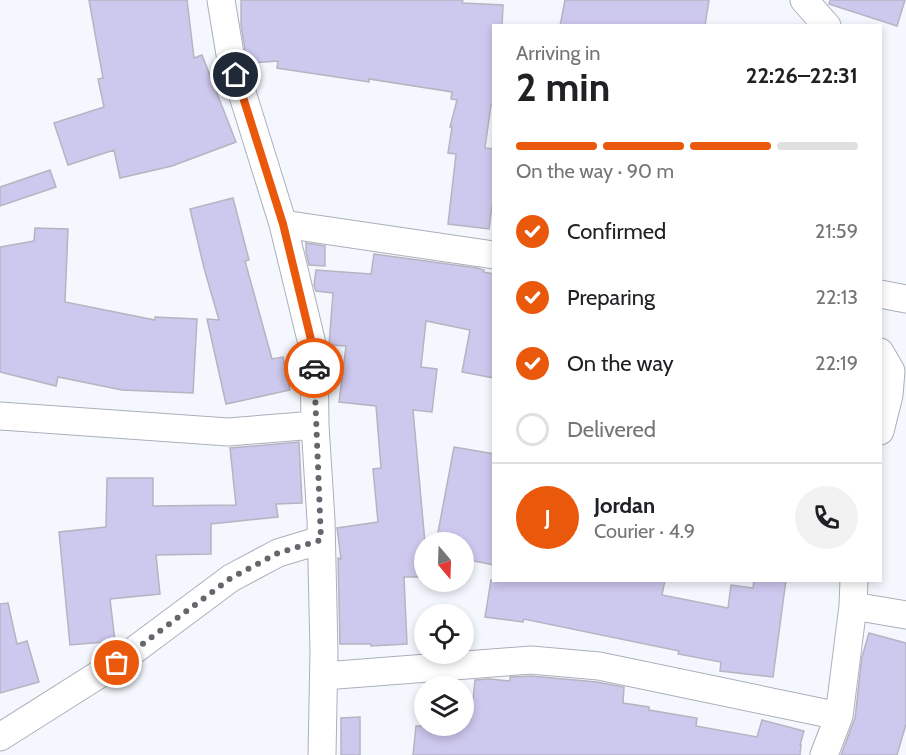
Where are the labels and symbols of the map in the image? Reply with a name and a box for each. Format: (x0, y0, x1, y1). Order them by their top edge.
pin (210, 49, 261, 100)
courier (284, 338, 344, 398)
north arrow (414, 532, 474, 592)
pin (91, 637, 142, 688)

